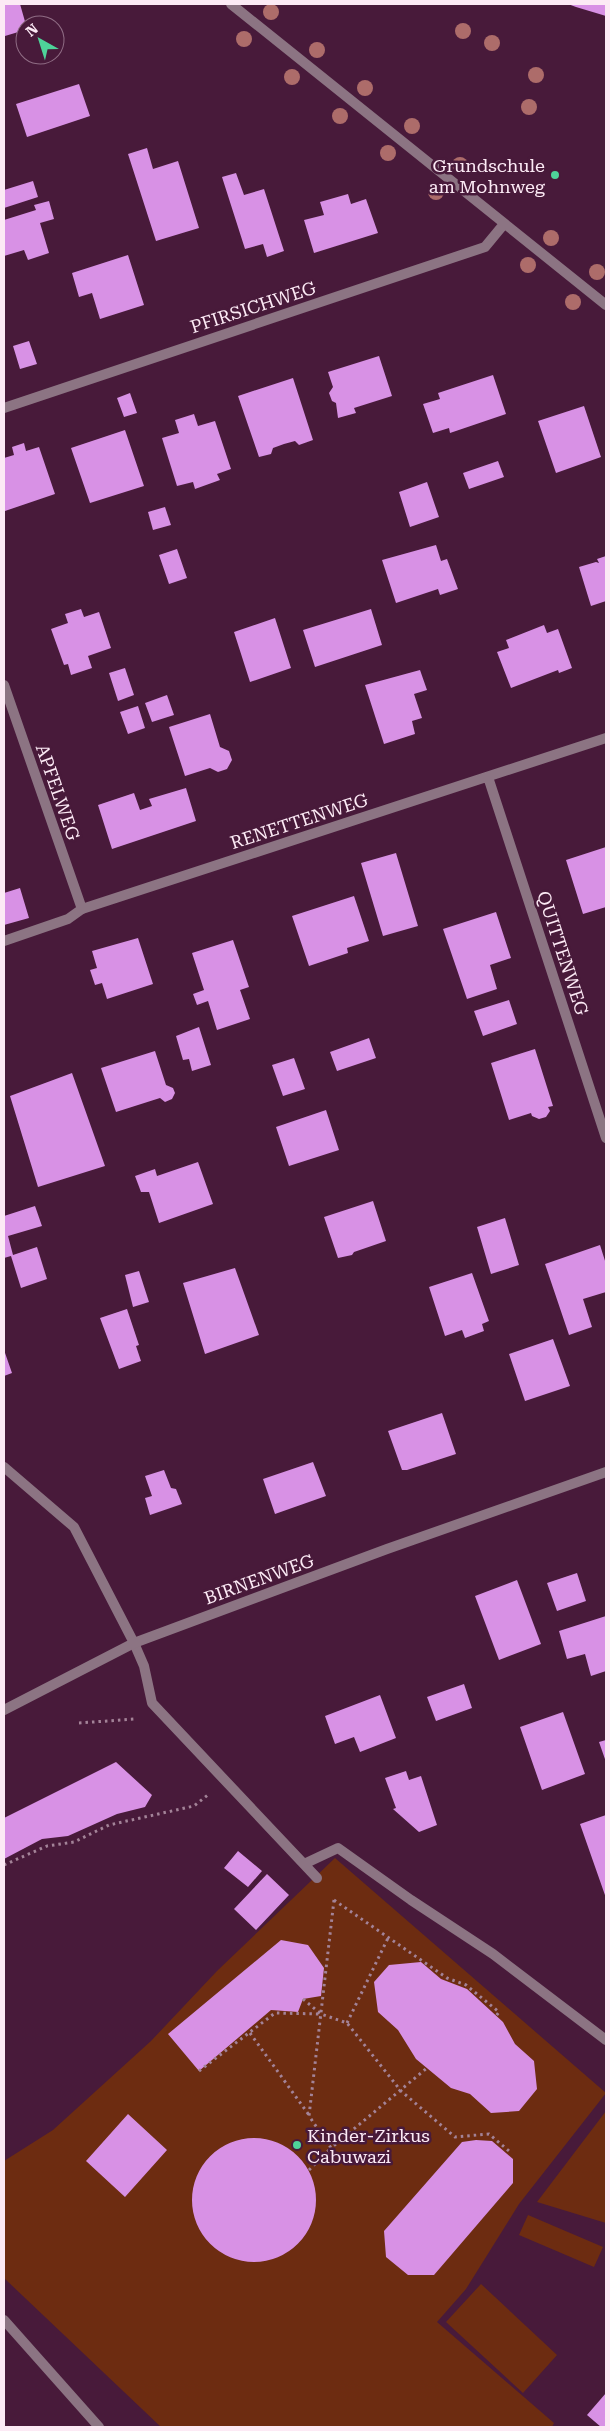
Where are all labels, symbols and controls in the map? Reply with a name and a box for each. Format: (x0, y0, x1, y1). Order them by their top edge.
north arrow (15, 15, 65, 65)
text: N (23, 20, 41, 40)
place label: Grundschule am Mohnweg (429, 155, 546, 197)
marker: Grundschule am Mohnweg (549, 169, 561, 181)
street label: PFIRSICHWEG (188, 277, 319, 337)
street label: APFELWEG (32, 741, 84, 843)
street label: RENETTENWEG (228, 789, 371, 853)
street label: QUITTENWEG (533, 888, 593, 1018)
street label: BIRNENWEG (201, 1549, 317, 1609)
place label: Kinder-Zirkus Cabuwazi (307, 2125, 430, 2167)
marker: Kinder-Zirkus Cabuwazi (291, 2139, 303, 2151)

